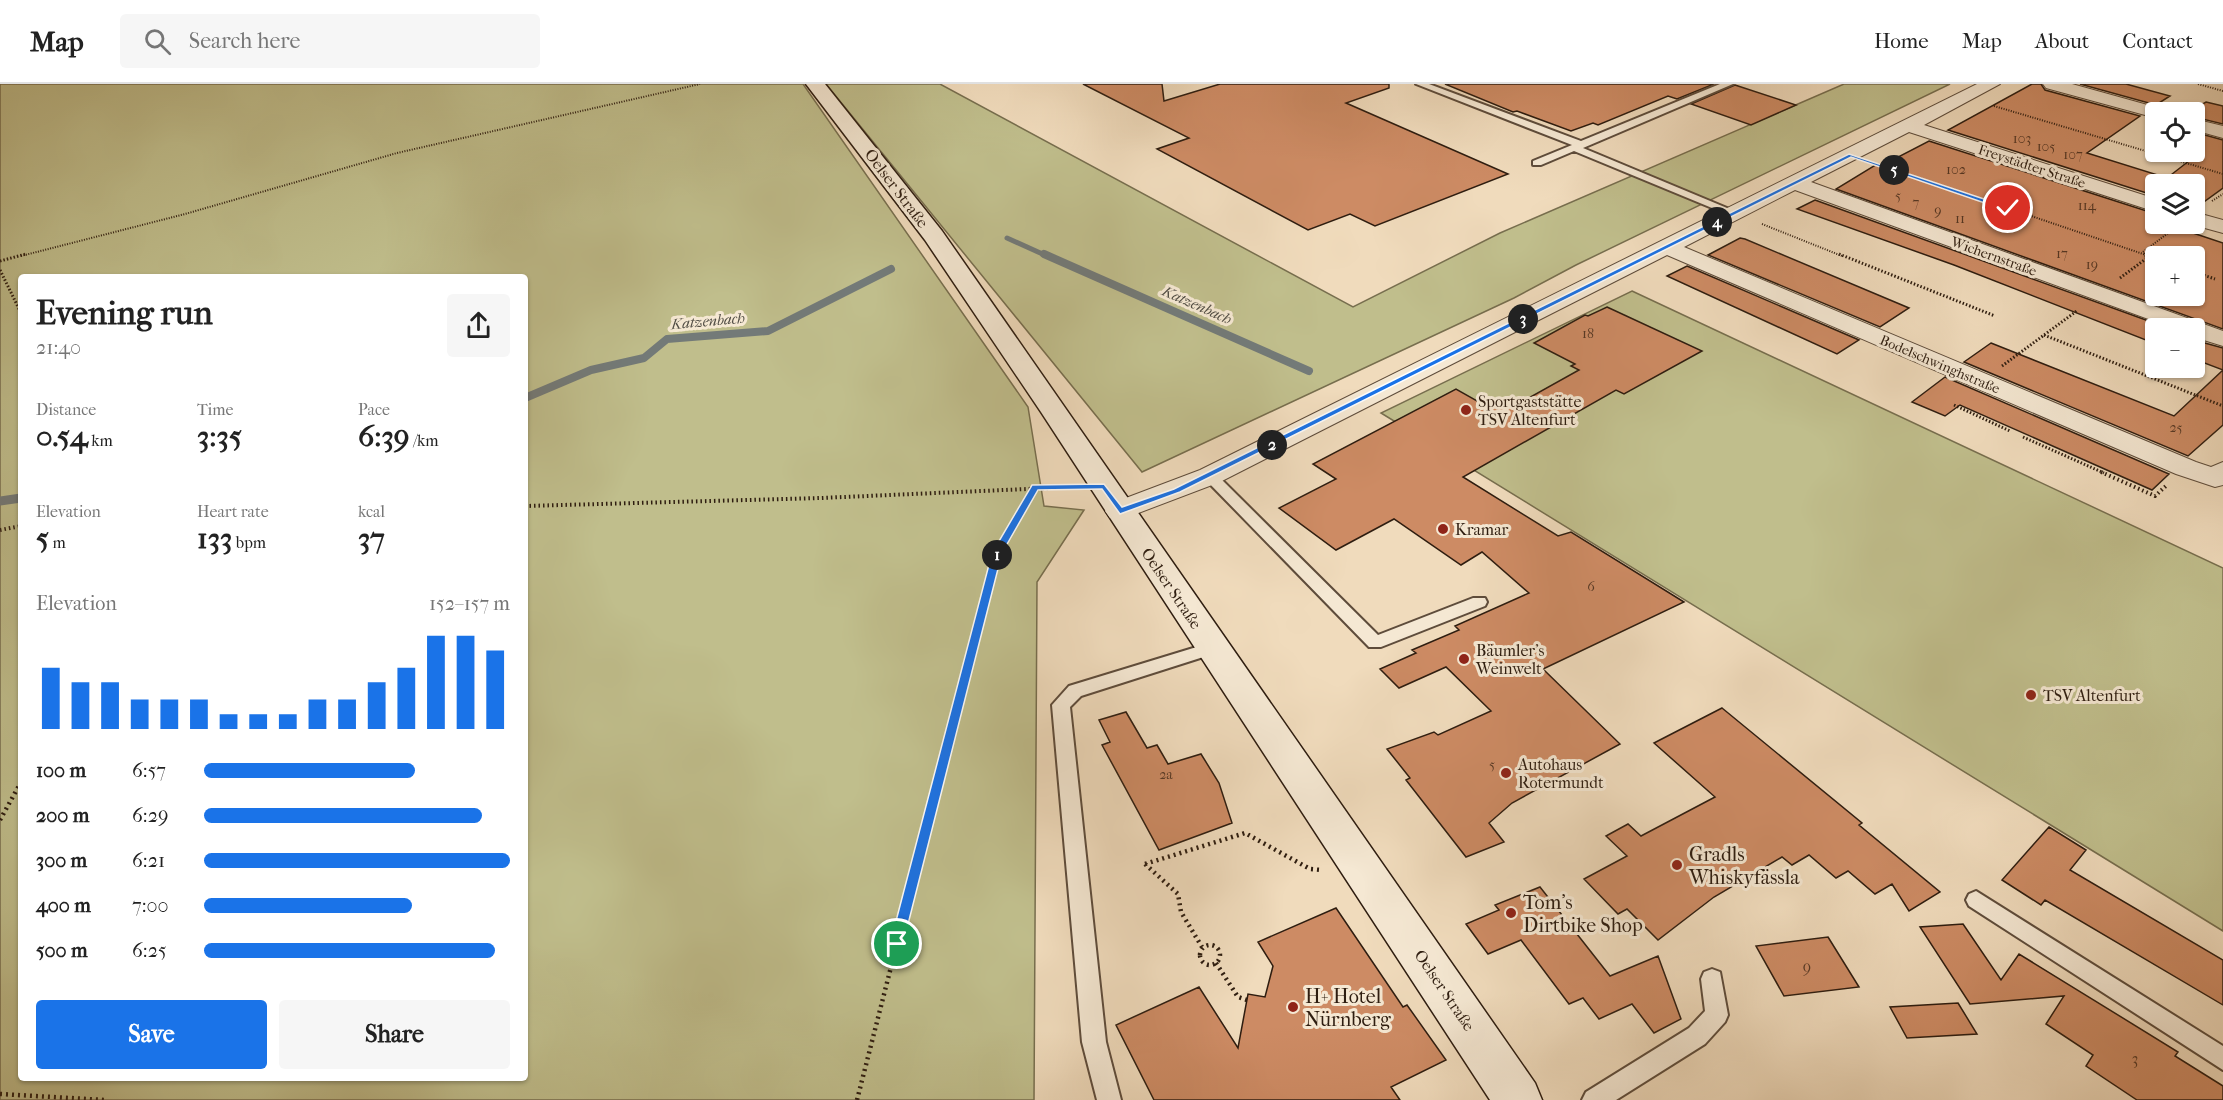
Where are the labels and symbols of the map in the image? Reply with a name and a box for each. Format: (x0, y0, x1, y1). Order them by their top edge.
house number: 103 (2013, 130, 2031, 147)
house number: 105 (2037, 138, 2055, 155)
street label: Freystädter Straße (1976, 141, 2088, 192)
street label: Oelser Straße (861, 145, 932, 232)
house number: 107 (2063, 146, 2083, 163)
pin: 5 (1879, 155, 1909, 185)
house number: 102 (1946, 161, 1966, 178)
pin (1982, 182, 2033, 233)
house number: 5 (1895, 187, 1901, 204)
house number: 7 (1913, 194, 1920, 211)
house number: 114 (2078, 197, 2097, 214)
house number: 9 (1934, 202, 1942, 219)
pin: 4 (1702, 207, 1732, 237)
house number: 11 (1955, 210, 1965, 227)
street label: Wichernstraße (1948, 233, 2039, 280)
house number: 17 (2056, 245, 2068, 262)
house number: 19 (2086, 256, 2098, 273)
water label: Katzenbach (1159, 281, 1235, 328)
pin: 3 (1508, 304, 1538, 334)
water label: Katzenbach (669, 309, 746, 333)
house number: 18 (1582, 325, 1594, 342)
street label: Bodelschwinghstraße (1877, 331, 2002, 397)
place label: Sportgaststätte TSV Altenfurt (1478, 392, 1582, 429)
marker: Sportgaststätte TSV Altenfurt (1459, 403, 1473, 417)
house number: 25 (2169, 419, 2183, 436)
pin: 2 (1257, 430, 1287, 460)
place label: Kramar (1455, 520, 1509, 539)
marker: Kramar (1436, 522, 1450, 536)
pin: 1 (982, 540, 1012, 570)
street label: Oelser Straße (1137, 544, 1206, 633)
house number: 6 (1587, 578, 1595, 595)
place label: Bäumler's Weinwelt (1475, 641, 1544, 678)
marker: Bäumler's Weinwelt (1457, 652, 1471, 666)
place label: TSV Altenfurt (2043, 686, 2141, 705)
marker: TSV Altenfurt (2024, 688, 2038, 702)
place label: Autohaus Rotermundt (1517, 755, 1604, 792)
house number: 5 (1489, 756, 1495, 773)
house number: 2a (1159, 766, 1173, 783)
marker: Autohaus Rotermundt (1499, 766, 1513, 780)
place label: Gradls Whiskyfässla (1688, 843, 1800, 889)
marker: Gradls Whiskyfässla (1670, 858, 1684, 872)
place label: Tom's Dirtbike Shop (1523, 891, 1643, 937)
marker: Tom's Dirtbike Shop (1504, 906, 1518, 920)
pin (871, 918, 922, 969)
street label: Oelser Straße (1410, 946, 1479, 1035)
house number: 9 (1803, 957, 1811, 976)
place label: H+ Hotel Nürnberg (1305, 985, 1391, 1031)
marker: H+ Hotel Nürnberg (1286, 1000, 1300, 1014)
house number: 3 (2132, 1049, 2138, 1068)

